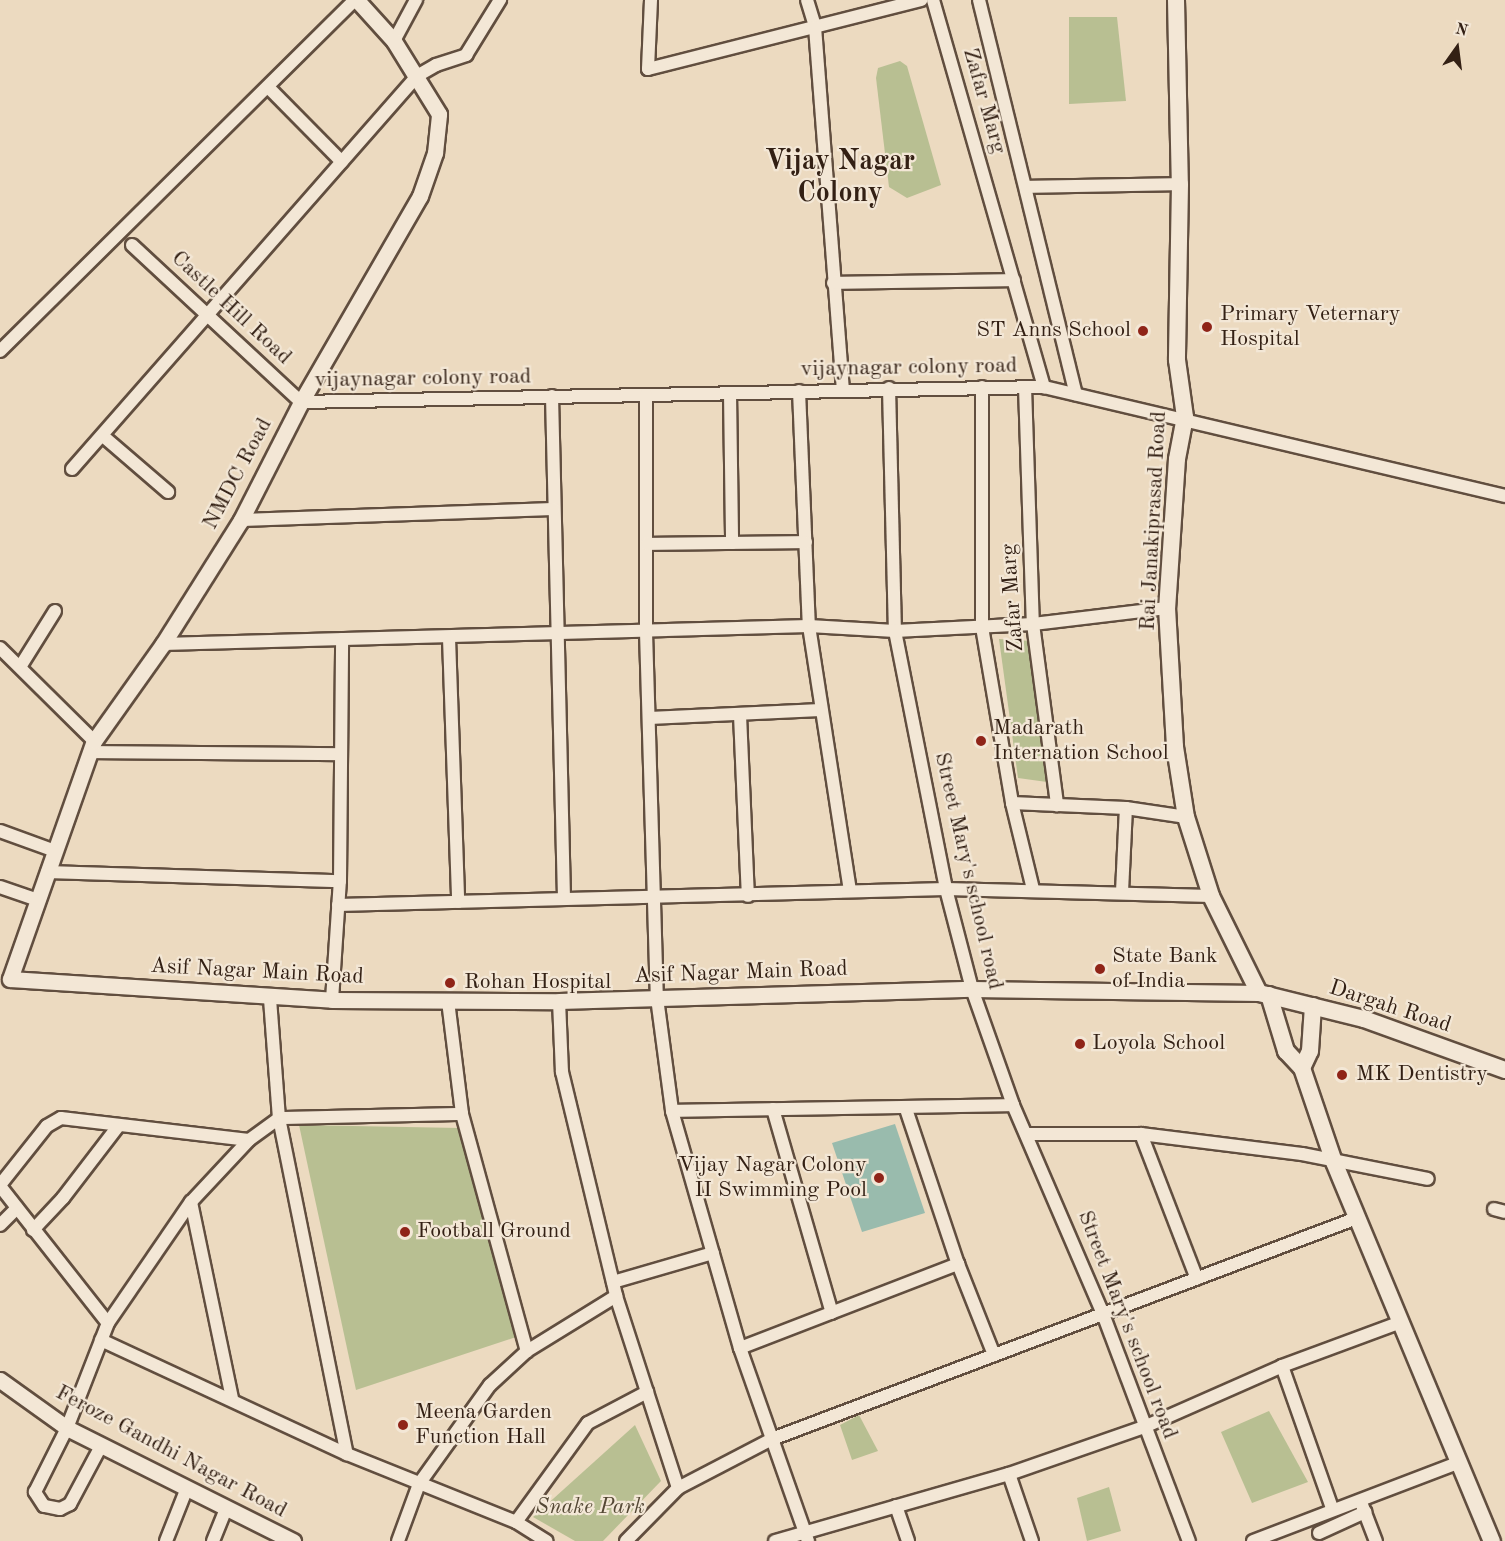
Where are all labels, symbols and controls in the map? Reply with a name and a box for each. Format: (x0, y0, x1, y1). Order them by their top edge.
north arrow (1427, 18, 1487, 78)
text: N (1453, 21, 1469, 40)
street label: Zafar Marg (956, 45, 1012, 157)
district label: Vijay Nagar Colony (765, 145, 915, 211)
street label: Castle Hill Road (165, 245, 297, 371)
place label: Primary Veternary Hospital (1220, 301, 1400, 352)
place label: ST Anns School (976, 318, 1131, 344)
marker: Primary Veternary Hospital (1198, 318, 1216, 336)
marker: ST Anns School (1136, 324, 1150, 338)
street label: vijaynagar colony road (800, 353, 1018, 383)
street label: vijaynagar colony road (314, 364, 532, 394)
street label: Rai Janakiprasad Road (1135, 410, 1173, 632)
street label: NMDC Road (198, 414, 278, 534)
street label: Zafar Marg (996, 543, 1030, 653)
place label: Madarath Internation School (993, 715, 1169, 766)
marker: Madarath Internation School (974, 734, 988, 748)
street label: Street Mary's school road (928, 750, 1008, 992)
place label: State Bank of India (1112, 943, 1218, 994)
street label: Asif Nagar Main Road (150, 953, 364, 991)
street label: Asif Nagar Main Road (634, 956, 848, 990)
marker: State Bank of India (1093, 962, 1107, 976)
place label: Rohan Hospital (464, 970, 611, 996)
marker: Rohan Hospital (441, 974, 459, 992)
street label: Dargah Road (1326, 975, 1454, 1039)
place label: Loyola School (1092, 1031, 1225, 1057)
marker: Loyola School (1073, 1037, 1087, 1051)
place label: MK Dentistry (1356, 1062, 1488, 1088)
marker: MK Dentistry (1333, 1066, 1351, 1084)
place label: Vijay Nagar Colony II Swimming Pool (678, 1152, 867, 1204)
marker: Vijay Nagar Colony II Swimming Pool (872, 1171, 886, 1185)
street label: Street Mary's school road (1071, 1207, 1183, 1443)
place label: Football Ground (417, 1219, 571, 1245)
marker: Football Ground (398, 1225, 412, 1239)
street label: Feroze Gandhi Nagar Road (51, 1380, 291, 1524)
place label: Meena Garden Function Hall (415, 1399, 552, 1450)
marker: Meena Garden Function Hall (396, 1418, 410, 1432)
park label: Snake Park (535, 1495, 645, 1521)

